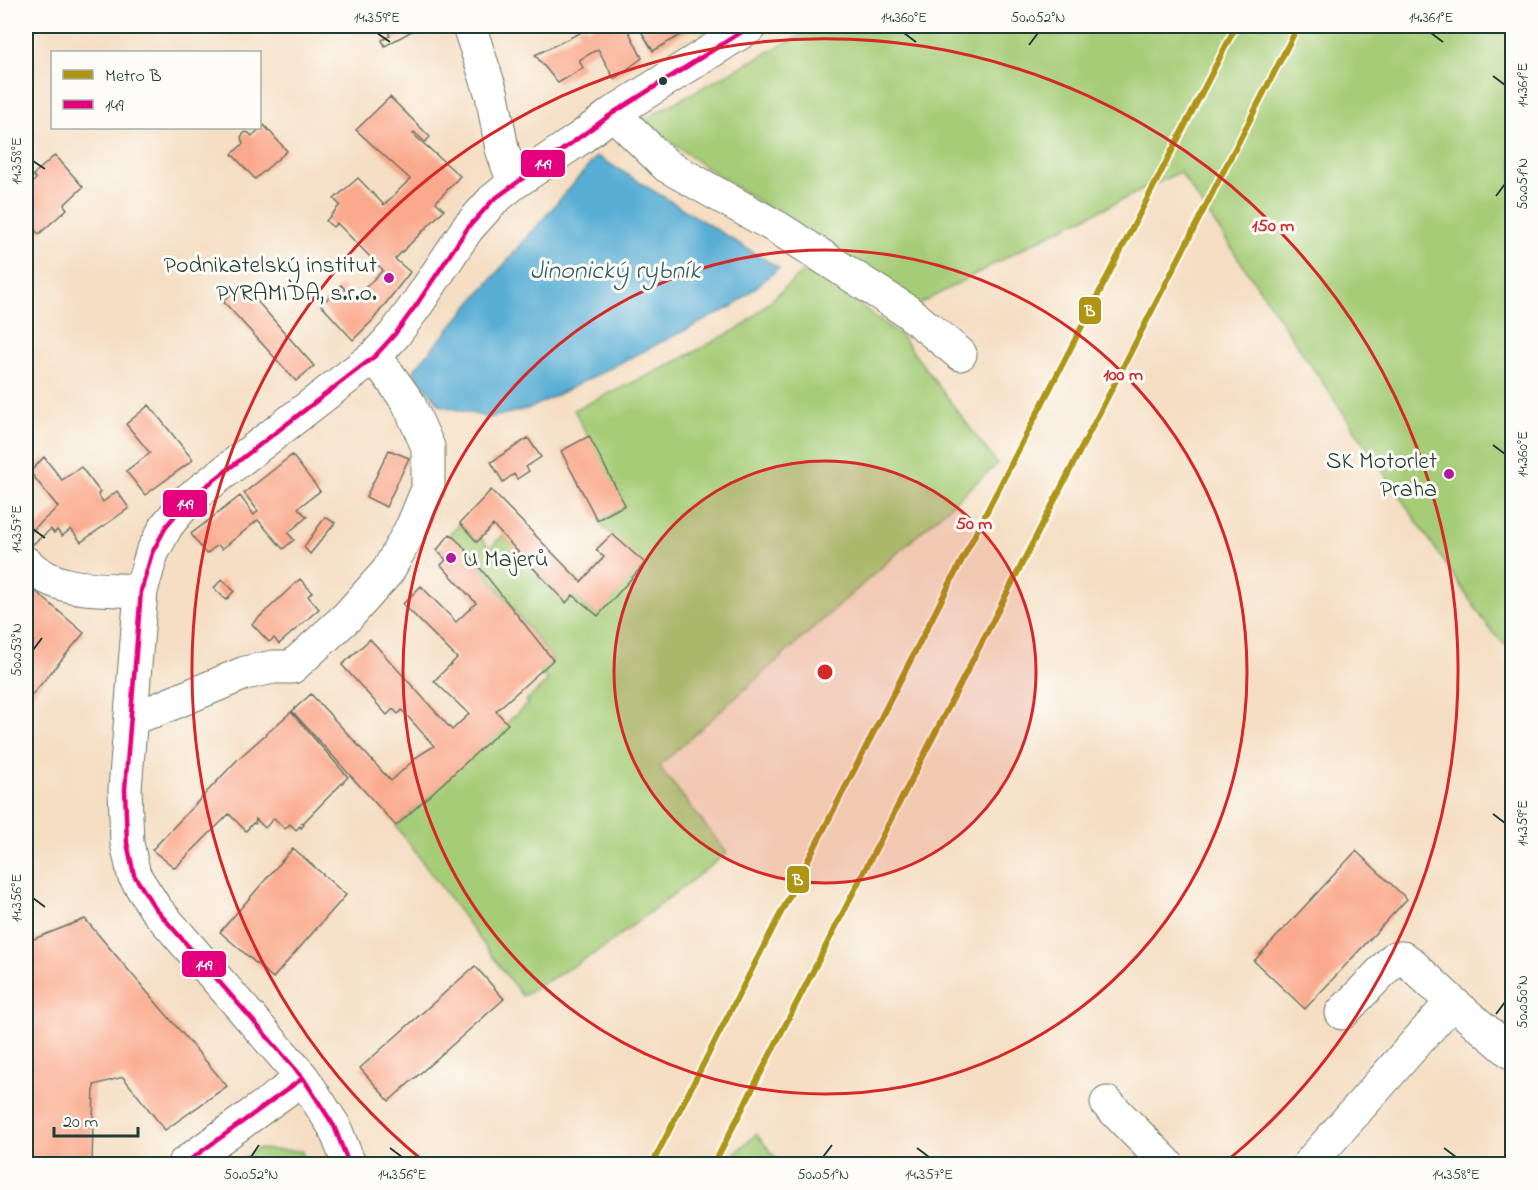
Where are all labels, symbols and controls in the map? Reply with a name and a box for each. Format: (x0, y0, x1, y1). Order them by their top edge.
text: 14.359°E (354, 7, 400, 29)
text: 14.360°E (881, 7, 927, 29)
text: 50.052°N (1011, 7, 1065, 29)
text: 14.361°E (1409, 7, 1453, 29)
legend (51, 51, 261, 129)
text: 14.361°E (1512, 63, 1534, 107)
text: Metro B (105, 64, 162, 90)
unlabelled marker (657, 75, 669, 87)
text: 149 (105, 94, 124, 120)
text: 14.358°E (6, 137, 28, 185)
line badge: 149 (520, 149, 566, 178)
text: 149 (535, 153, 551, 177)
text: 50.051°N (1512, 158, 1534, 210)
text: 150 m (1252, 214, 1294, 240)
place label: Podnikatelský institut PYRAMIDA, s.r.o. (163, 249, 377, 312)
water label: Jinonický rybník (530, 253, 702, 291)
marker: Podnikatelský institut PYRAMIDA, s.r.o. (382, 271, 396, 285)
line badge: B (1078, 296, 1102, 325)
text: B (1084, 300, 1096, 324)
text: 100 m (1103, 363, 1143, 389)
text: 14.360°E (1512, 431, 1534, 477)
place label: SK Motorlet Praha (1326, 445, 1437, 508)
marker: SK Motorlet Praha (1442, 467, 1456, 481)
line badge: 149 (162, 489, 208, 518)
text: 149 (177, 493, 193, 517)
text: 14.357°E (6, 505, 28, 553)
text: 50 m (956, 512, 992, 538)
place label: U Majerů (463, 543, 548, 578)
marker: U Majerů (444, 551, 458, 565)
text: 50.053°N (6, 623, 28, 677)
centre of rings (815, 662, 835, 682)
text: 14.359°E (1512, 800, 1534, 846)
line badge: B (786, 865, 810, 894)
text: B (792, 869, 804, 893)
text: 14.356°E (6, 874, 28, 922)
line badge: 149 (181, 950, 227, 978)
text: 149 (196, 954, 212, 978)
text: 50.050°N (1512, 975, 1534, 1029)
scale bar (54, 1100, 138, 1138)
text: 20 m (63, 1110, 98, 1136)
text: 50.052°N (224, 1164, 278, 1186)
text: 14.356°E (378, 1164, 426, 1186)
text: 50.051°N (797, 1164, 849, 1186)
text: 14.357°E (905, 1164, 953, 1186)
text: 14.358°E (1432, 1164, 1480, 1186)

